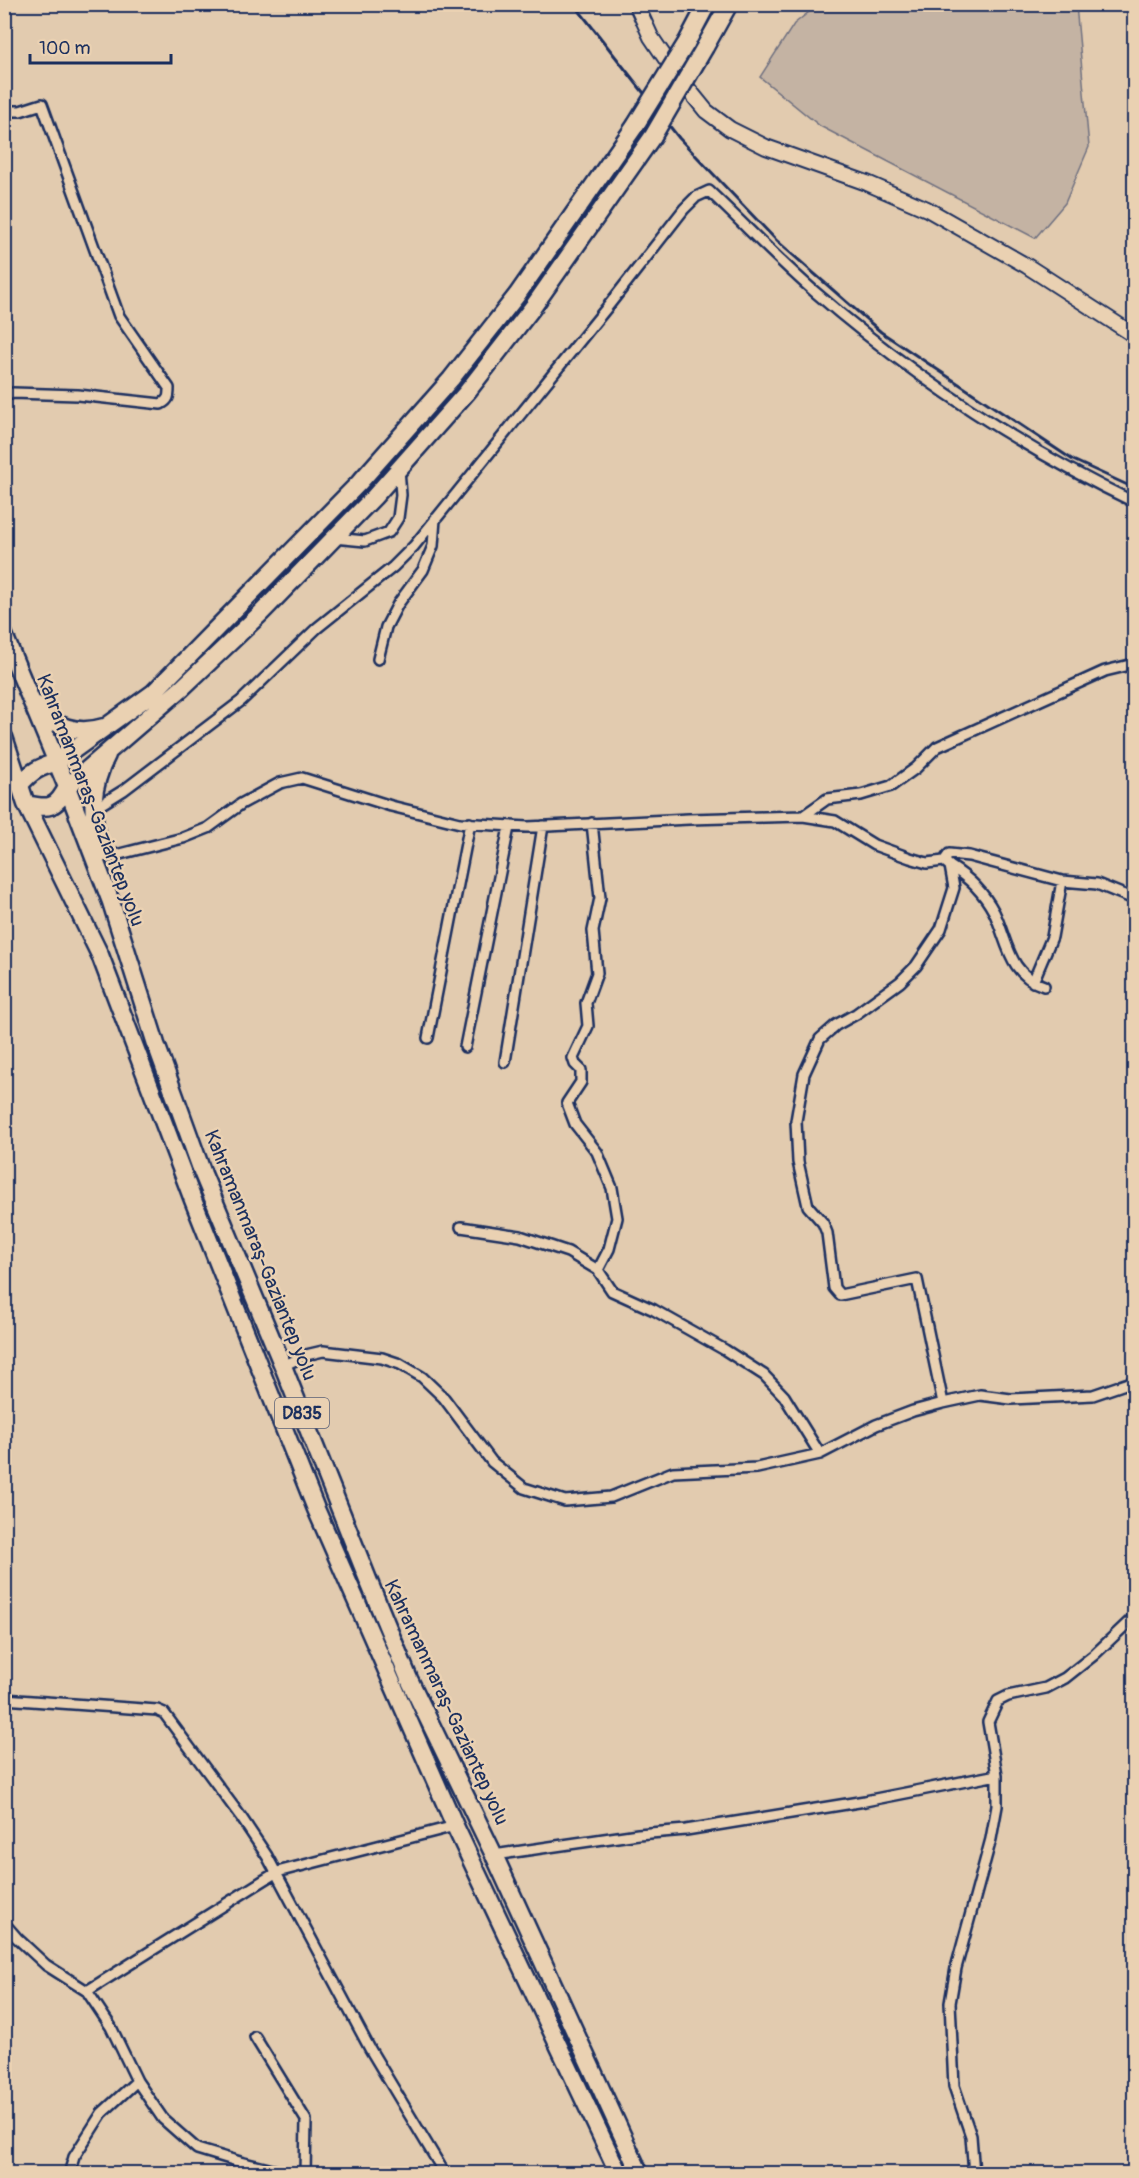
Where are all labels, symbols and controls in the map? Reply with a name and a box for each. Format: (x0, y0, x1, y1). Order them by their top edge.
scale bar (30, 27, 171, 65)
text: 100 m (39, 37, 91, 60)
street label: Kahramanmaraş-Gaziantep yolu (31, 671, 150, 930)
street label: Kahramanmaraş-Gaziantep yolu (199, 1126, 322, 1384)
road number: D835 (275, 1398, 329, 1428)
street label: Kahramanmaraş-Gaziantep yolu (379, 1575, 515, 1829)

